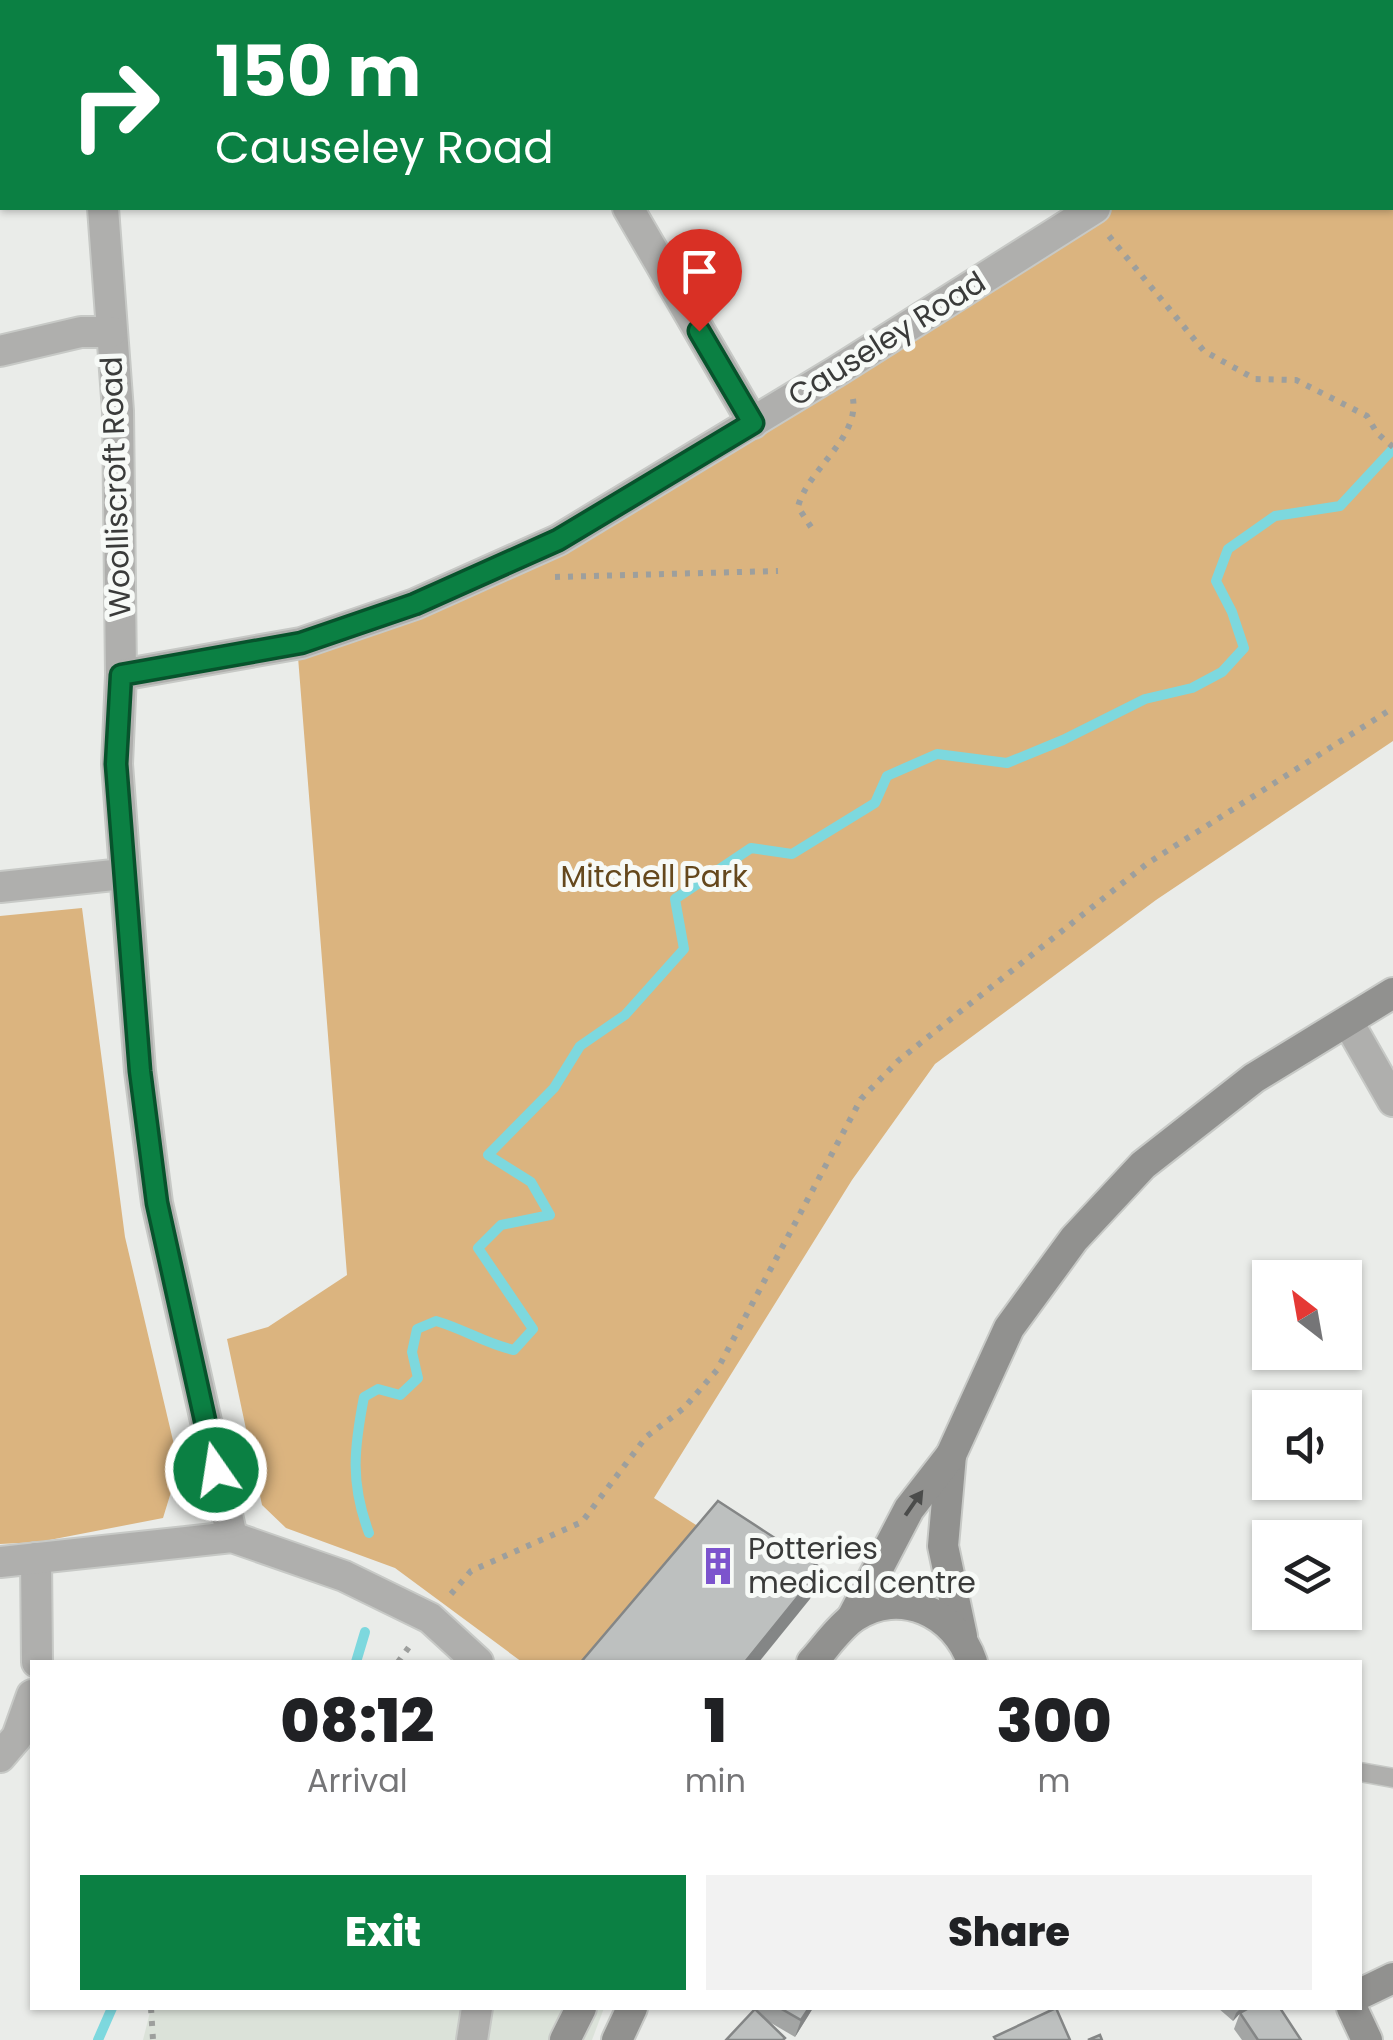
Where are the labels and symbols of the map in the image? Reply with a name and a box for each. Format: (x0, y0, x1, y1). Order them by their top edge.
pin (657, 229, 742, 332)
street label: Causeley Road (780, 261, 994, 417)
street label: Woolliscroft Road (89, 356, 142, 618)
park label: Mitchell Park (560, 855, 748, 898)
north arrow (1252, 1260, 1362, 1370)
position arrow (164, 1418, 268, 1522)
one-way arrow (904, 1490, 924, 1517)
place label: Potteries medical centre (748, 1527, 976, 1604)
building icon: Potteries medical centre (697, 1545, 739, 1587)

